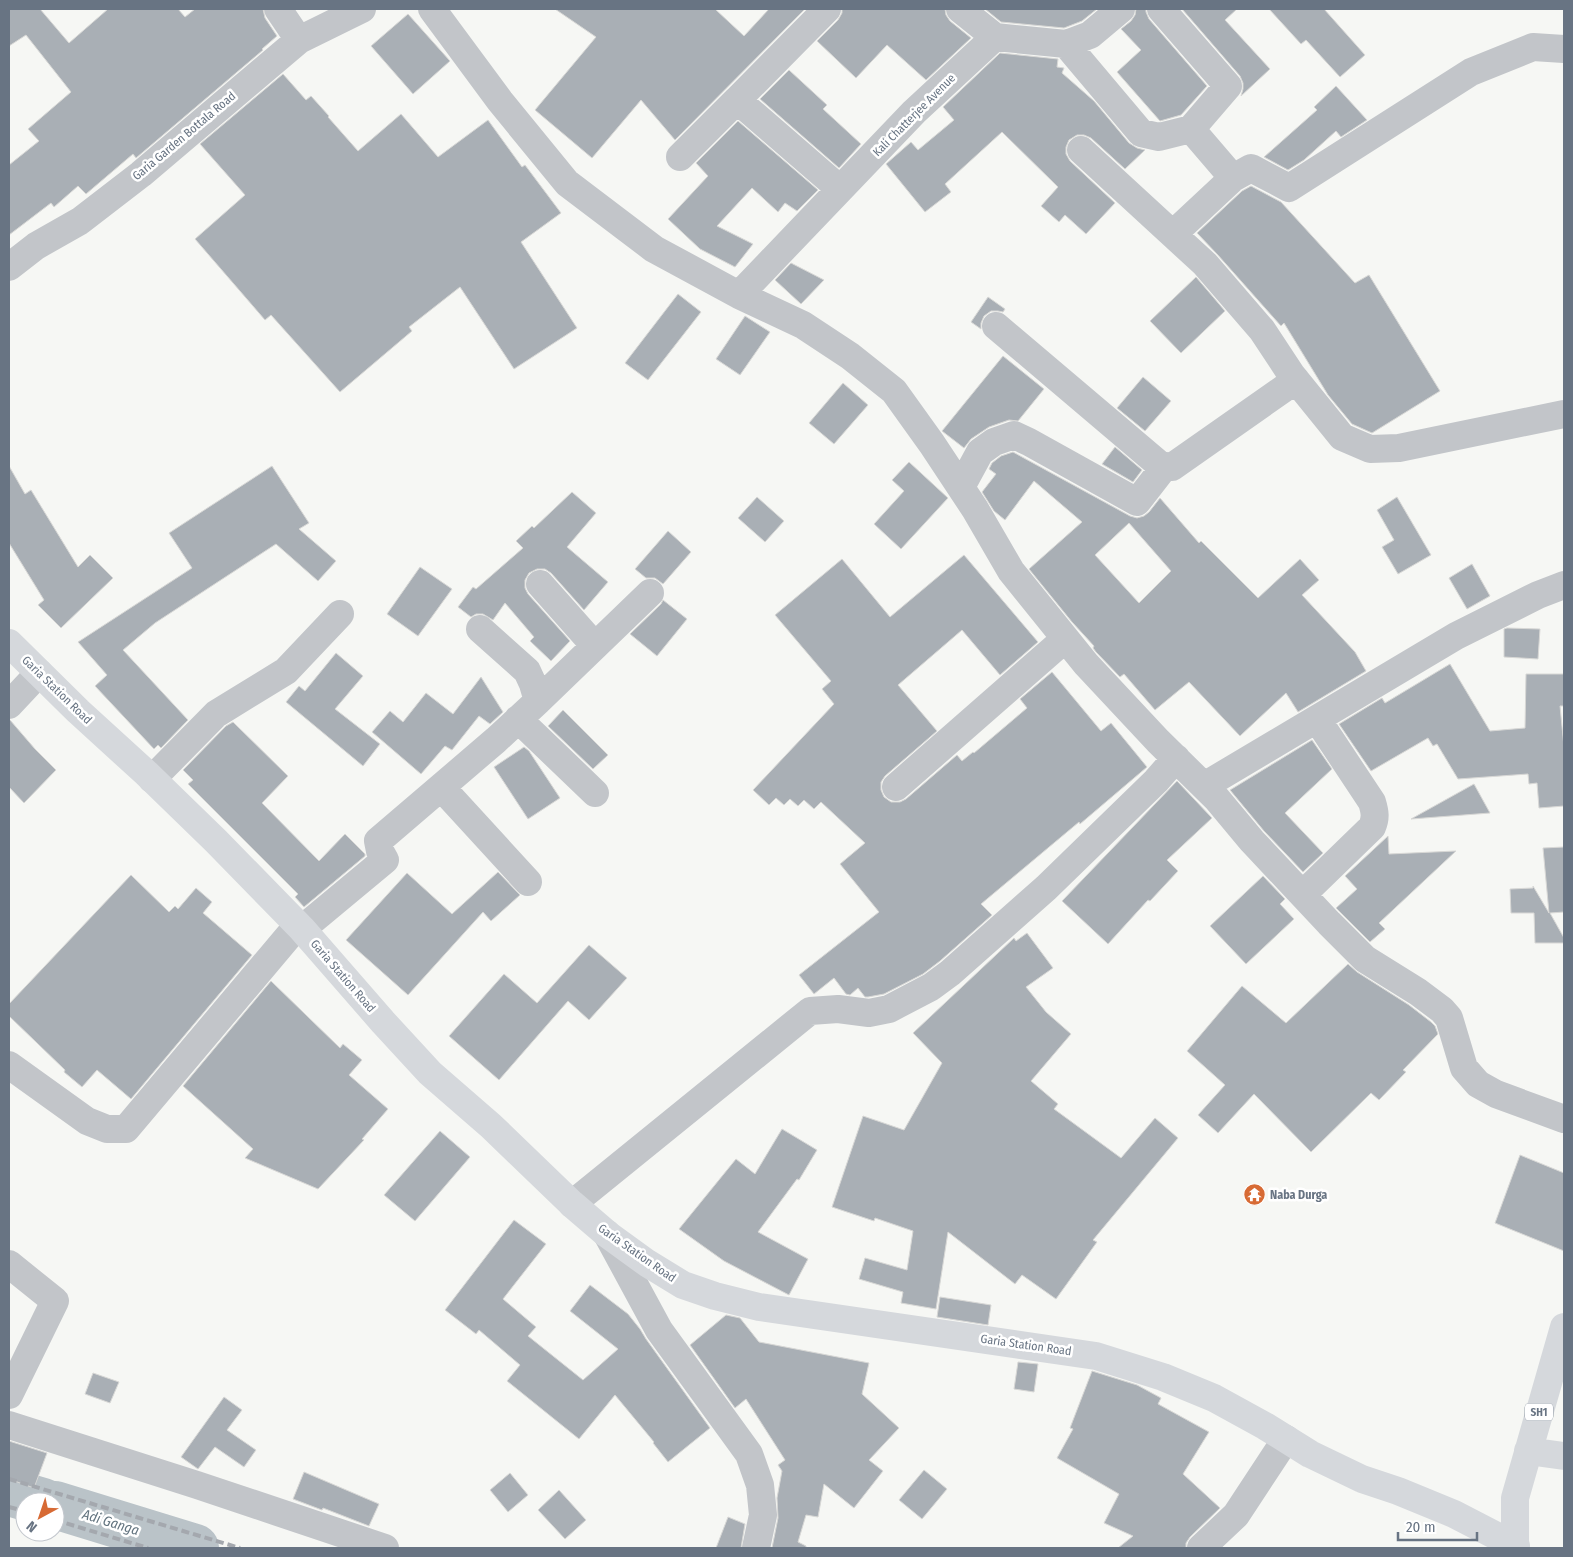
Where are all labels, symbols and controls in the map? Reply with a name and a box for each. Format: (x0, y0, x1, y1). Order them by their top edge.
street label: Kali Chatterjee Avenue (870, 71, 958, 159)
street label: Garia Garden Bottala Road (130, 89, 238, 183)
street label: Garia Station Road (19, 653, 95, 727)
street label: Garia Station Road (308, 937, 378, 1015)
temple icon: Naba Durga (1242, 1183, 1266, 1207)
place label: Naba Durga (1270, 1188, 1327, 1202)
street label: Garia Station Road (595, 1221, 679, 1285)
street label: Garia Station Road (980, 1332, 1072, 1358)
road number: SH1 (1525, 1404, 1553, 1420)
north arrow (15, 1492, 65, 1542)
water label: Adi Ganga (79, 1505, 141, 1539)
scale bar (1398, 1510, 1477, 1542)
text: N (23, 1517, 41, 1536)
text: 20 m (1406, 1518, 1436, 1536)

